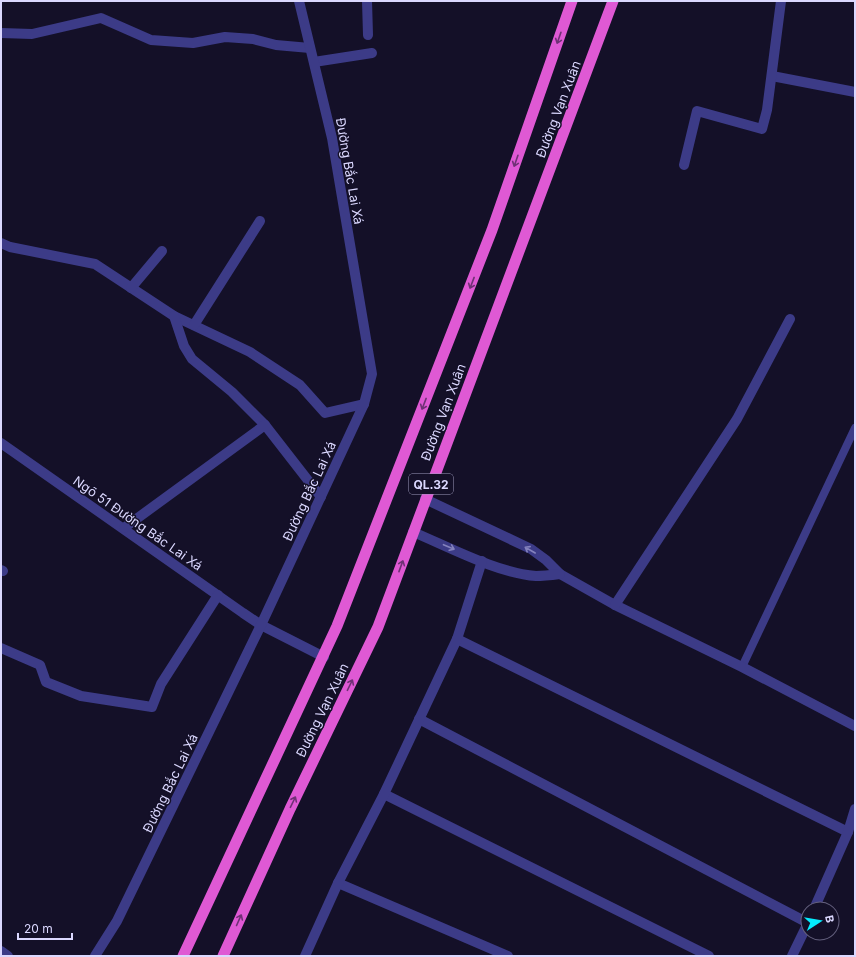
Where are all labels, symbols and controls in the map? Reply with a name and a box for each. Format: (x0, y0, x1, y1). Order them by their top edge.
one-way arrow (555, 31, 563, 43)
street label: Đường Vạn Xuân (532, 58, 584, 160)
street label: Đường Bắc Lai Xá (333, 117, 367, 225)
one-way arrow (512, 154, 520, 166)
one-way arrow (467, 276, 475, 288)
street label: Đường Vạn Xuân (417, 361, 469, 463)
one-way arrow (420, 397, 428, 409)
street label: Đường Bắc Lai Xá (279, 439, 339, 543)
street label: Ngõ 51 Đường Bắc Lai Xá (70, 472, 206, 574)
road number: QL.32 (409, 474, 453, 494)
one-way arrow (442, 544, 454, 552)
one-way arrow (524, 545, 536, 553)
one-way arrow (398, 559, 405, 572)
street label: Đường Vạn Xuân (292, 660, 352, 760)
one-way arrow (347, 679, 354, 691)
street label: Đường Bắc Lai Xá (139, 731, 201, 835)
one-way arrow (290, 796, 297, 808)
north arrow (800, 901, 840, 941)
text: B (822, 914, 837, 924)
scale bar (18, 915, 72, 941)
one-way arrow (236, 915, 243, 927)
text: 20 m (24, 921, 53, 936)

